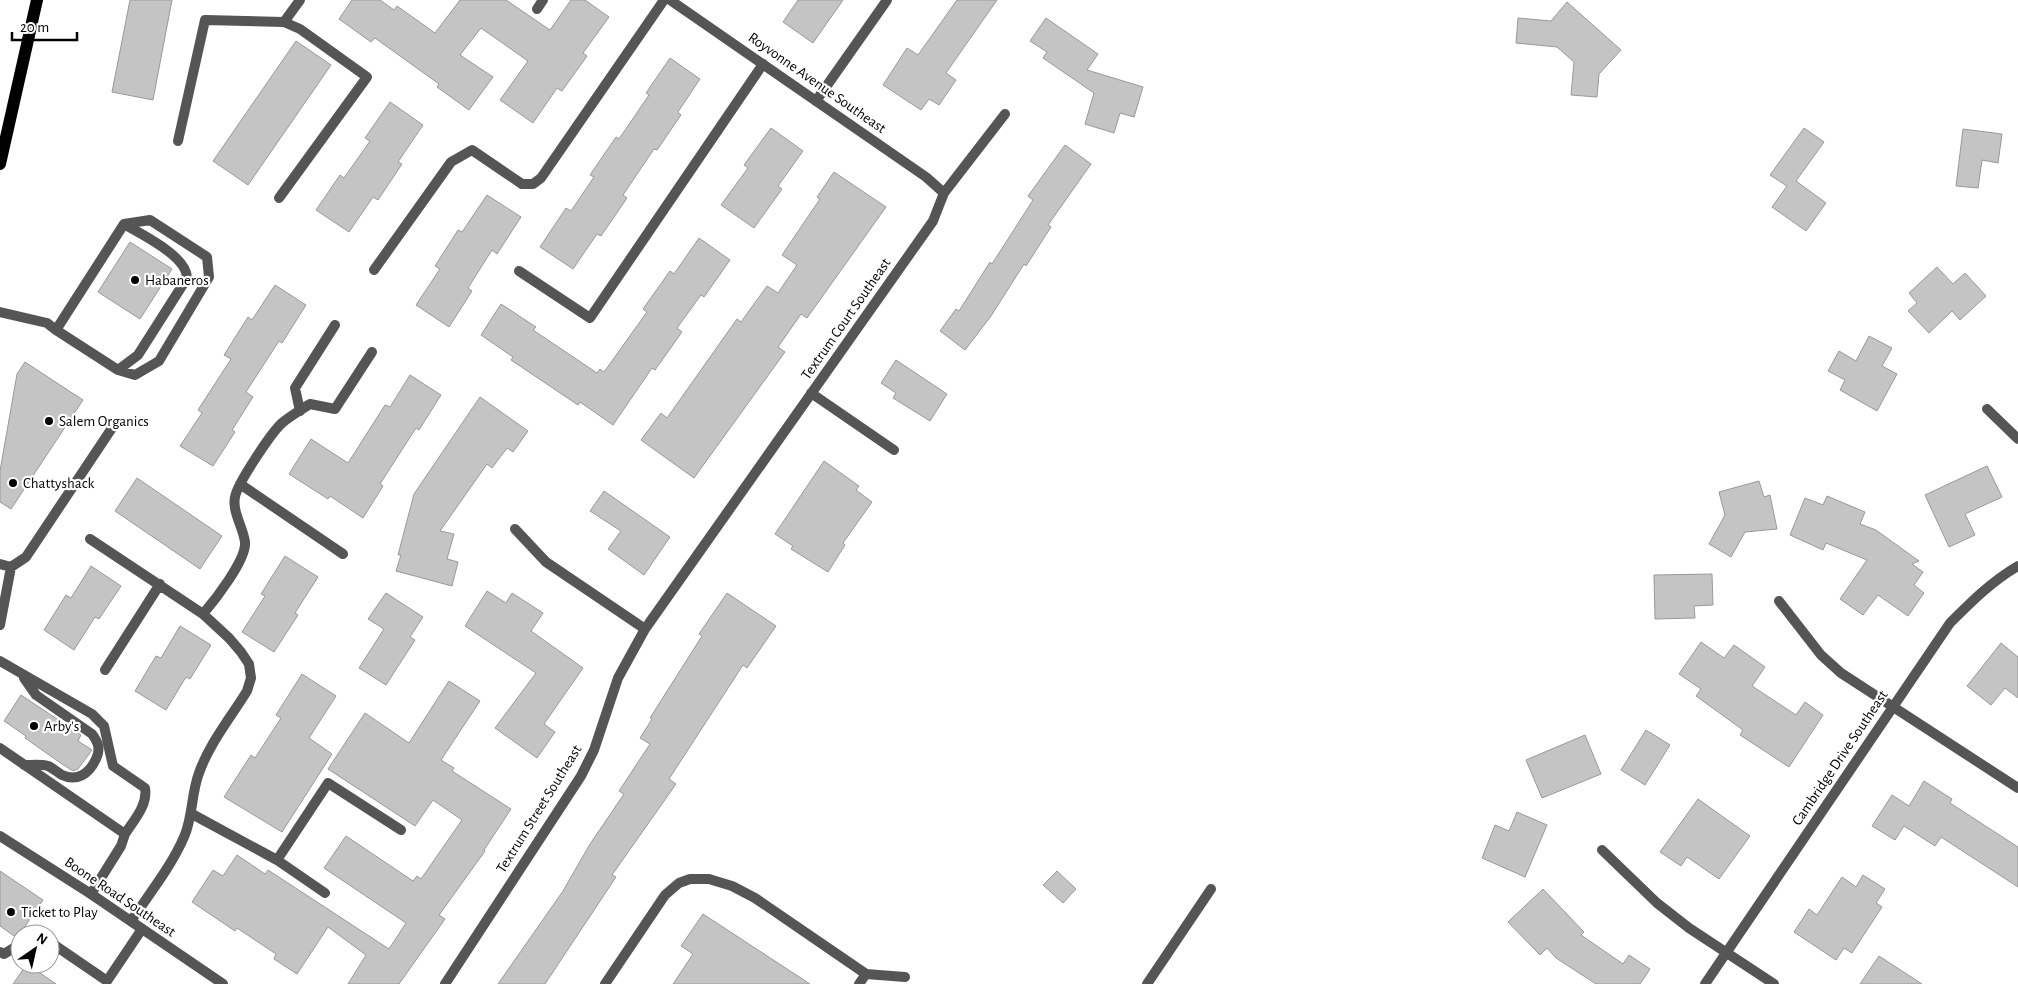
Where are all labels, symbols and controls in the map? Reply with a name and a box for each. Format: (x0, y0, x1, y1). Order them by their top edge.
scale bar (12, 10, 78, 42)
text: 20 m (20, 20, 49, 35)
street label: Royvonne Avenue Southeast (745, 30, 889, 136)
street label: Textrum Court Southeast (798, 255, 894, 382)
place label: Habaneros (145, 273, 209, 288)
marker: Habaneros (129, 274, 141, 286)
place label: Salem Organics (59, 414, 149, 429)
marker: Salem Organics (43, 415, 55, 427)
place label: Chattyshack (23, 476, 95, 491)
marker: Chattyshack (7, 477, 19, 489)
street label: Cambridge Drive Southeast (1789, 688, 1891, 828)
place label: Arby's (44, 719, 79, 734)
marker: Arby's (28, 720, 40, 732)
street label: Textrum Street Southeast (493, 742, 585, 876)
street label: Boone Road Southeast (62, 854, 178, 940)
place label: Ticket to Play (21, 905, 98, 920)
marker: Ticket to Play (5, 906, 17, 918)
north arrow (10, 924, 60, 974)
text: N (34, 931, 50, 948)

